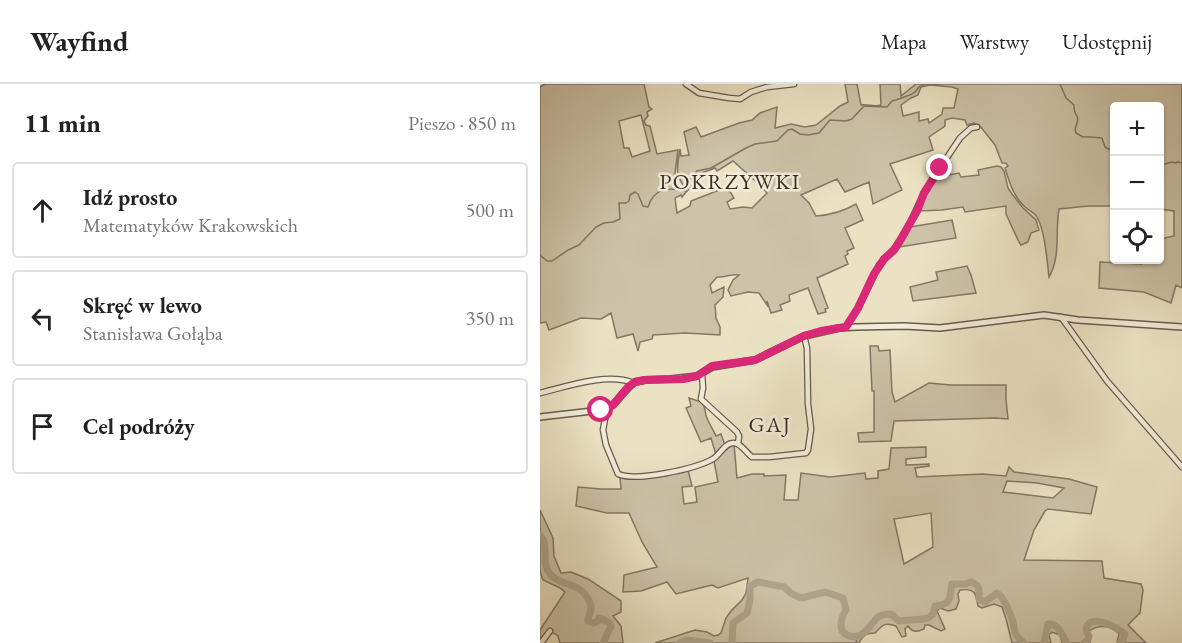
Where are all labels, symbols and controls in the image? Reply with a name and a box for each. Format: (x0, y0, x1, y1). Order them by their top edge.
text: Wayfind (30, 23, 128, 59)
text: Mapa (881, 28, 927, 55)
text: Warstwy (960, 28, 1029, 55)
text: Udostępnij (1062, 28, 1152, 55)
map controls (1110, 102, 1164, 264)
button: + (1110, 102, 1164, 156)
text: 11 min (24, 106, 101, 140)
text: Pieszo · 850 m (408, 110, 516, 136)
route end (926, 154, 952, 180)
button: − (1110, 156, 1164, 210)
district label: POKRZYWKI (659, 167, 801, 196)
text: Idź prosto (83, 183, 177, 212)
icon: ahead (26, 194, 59, 227)
text: 500 m (466, 197, 514, 223)
button: locate (1110, 210, 1164, 264)
text: Matematyków Krakowskich (83, 212, 298, 238)
text: Skręć w lewo (83, 291, 202, 320)
icon: left (26, 302, 59, 335)
text: 350 m (466, 305, 514, 331)
text: Stanisława Gołąba (83, 320, 223, 346)
route start (587, 396, 613, 422)
icon: arrive (26, 410, 59, 443)
district label: GAJ (748, 410, 792, 439)
text: Cel podróży (83, 412, 195, 441)

